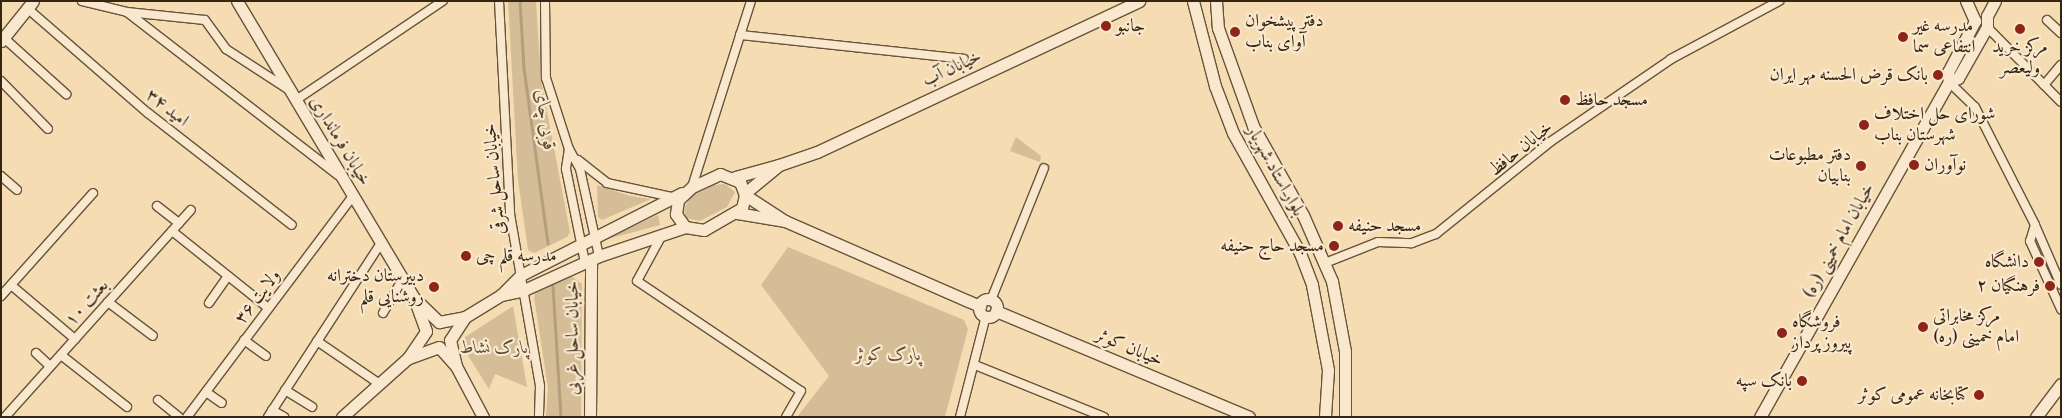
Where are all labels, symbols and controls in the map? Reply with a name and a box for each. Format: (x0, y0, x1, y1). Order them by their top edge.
place label: دفتر پیشخوان آوای بناب (1245, 11, 1324, 54)
place label: جانبو (1116, 15, 1145, 37)
place label: مدرسه غیر انتفاعی سما (1913, 16, 1975, 58)
marker: جانبو (1100, 20, 1112, 32)
marker: مرکز خرید ولیعصر (2014, 23, 2026, 35)
marker: دفتر پیشخوان آوای بناب (1229, 26, 1241, 38)
marker: مدرسه غیر انتفاعی سما (1897, 31, 1909, 43)
place label: مرکز خرید ولیعصر (1992, 37, 2048, 80)
street label: خیابان آب (919, 46, 985, 92)
place label: بانک قرض الحسنه مهر ایران (1770, 64, 1928, 86)
marker: بانک قرض الحسنه مهر ایران (1932, 69, 1944, 81)
street label: امید ۳۴ (141, 84, 193, 132)
water label: قوبی چای (529, 88, 561, 152)
place label: مسجد حافظ (1575, 89, 1648, 111)
street label: خیابان فرمانداری (305, 92, 375, 190)
marker: مسجد حافظ (1559, 94, 1571, 106)
place label: شورای حل اختلاف شهرستان بناب (1874, 104, 1995, 146)
street label: خیابان حافظ (1485, 117, 1557, 181)
marker: شورای حل اختلاف شهرستان بناب (1858, 119, 1870, 131)
street label: بلوار استاد شهریار (1241, 122, 1309, 220)
street label: خیابان ساحل شرقی (479, 123, 511, 235)
place label: دفتر مطبوعات بنابیان (1769, 145, 1851, 188)
place label: نوآوران (1924, 154, 1966, 176)
marker: نوآوران (1908, 159, 1920, 171)
marker: دفتر مطبوعات بنابیان (1855, 160, 1867, 172)
street label: خیابان امام خمینی (ره) (1799, 180, 1879, 302)
place label: مسجد حنیفه (1348, 215, 1421, 237)
marker: مسجد حنیفه (1332, 220, 1344, 232)
place label: مسجد حاج حنیفه (1220, 235, 1324, 257)
marker: مسجد حاج حنیفه (1328, 240, 1340, 252)
place label: مدرسه قلم چی (476, 245, 557, 267)
marker: مدرسه قلم چی (460, 250, 472, 262)
place label: دانشگاه (1985, 251, 2029, 273)
marker: دانشگاه (2033, 256, 2045, 268)
street label: ولایت ۳۶ (230, 265, 286, 329)
place label: دبیرستان دخترانه روشنایی قلم (327, 266, 424, 308)
street label: بعثت ۱۰ (61, 275, 113, 331)
place label: فرهنگیان ۲ (1977, 275, 2040, 297)
marker: فرهنگیان ۲ (2044, 280, 2056, 292)
marker: دبیرستان دخترانه روشنایی قلم (428, 281, 440, 293)
street label: خیابان ساحل غربی (562, 281, 584, 395)
place label: مرکز مخابراتی امام خمینی (ره) (1933, 306, 2019, 348)
place label: فروشگاه پیروز پرداز (1792, 312, 1851, 354)
marker: مرکز مخابراتی امام خمینی (ره) (1917, 321, 1929, 333)
street label: خیابان کوثر (1092, 324, 1166, 372)
marker: فروشگاه پیروز پرداز (1776, 327, 1788, 339)
park label: پارک نشاط (460, 337, 528, 359)
park label: پارک کوثر (855, 344, 921, 366)
place label: بانک سپه (1736, 370, 1792, 392)
marker: بانک سپه (1796, 375, 1808, 387)
place label: کتابخانه عمومی کوثر (1858, 384, 1969, 406)
marker: کتابخانه عمومی کوثر (1973, 389, 1985, 401)

